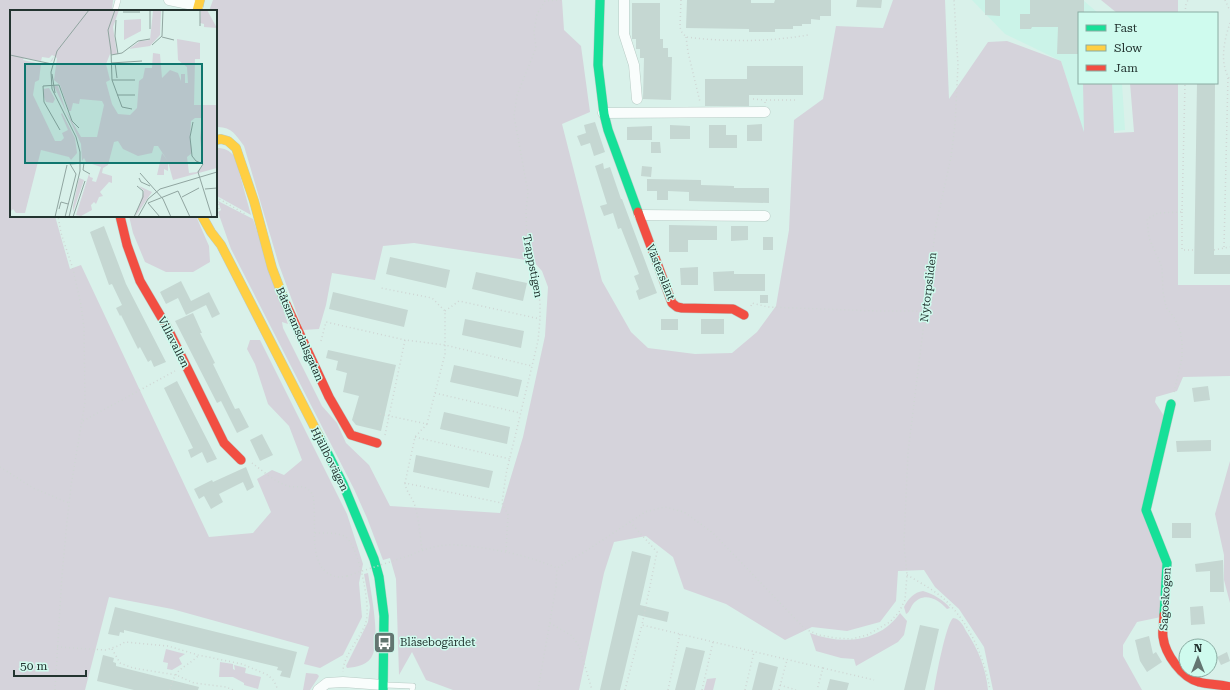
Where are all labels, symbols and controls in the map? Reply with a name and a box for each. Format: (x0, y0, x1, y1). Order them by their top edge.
inset map (10, 10, 217, 217)
legend (1078, 12, 1218, 84)
text: Fast (1114, 21, 1138, 35)
text: Slow (1114, 41, 1142, 55)
text: Jam (1114, 61, 1138, 75)
street label: Trappstigen (520, 233, 545, 299)
street label: Västerslänt (643, 242, 678, 302)
street label: Nytorpsliden (918, 251, 939, 323)
street label: Båtsmansdalsgatan (273, 285, 326, 383)
street label: Villavallen (155, 314, 192, 370)
street label: Hjällbovägen (308, 425, 351, 493)
street label: Sagoskogen (1157, 567, 1174, 631)
bus stop icon: Bläsebogärdet (372, 629, 398, 655)
place label: Bläsebogärdet (400, 636, 475, 649)
north arrow (1178, 638, 1218, 678)
text: N (1194, 642, 1203, 655)
scale bar (14, 652, 86, 678)
text: 50 m (20, 659, 47, 673)

